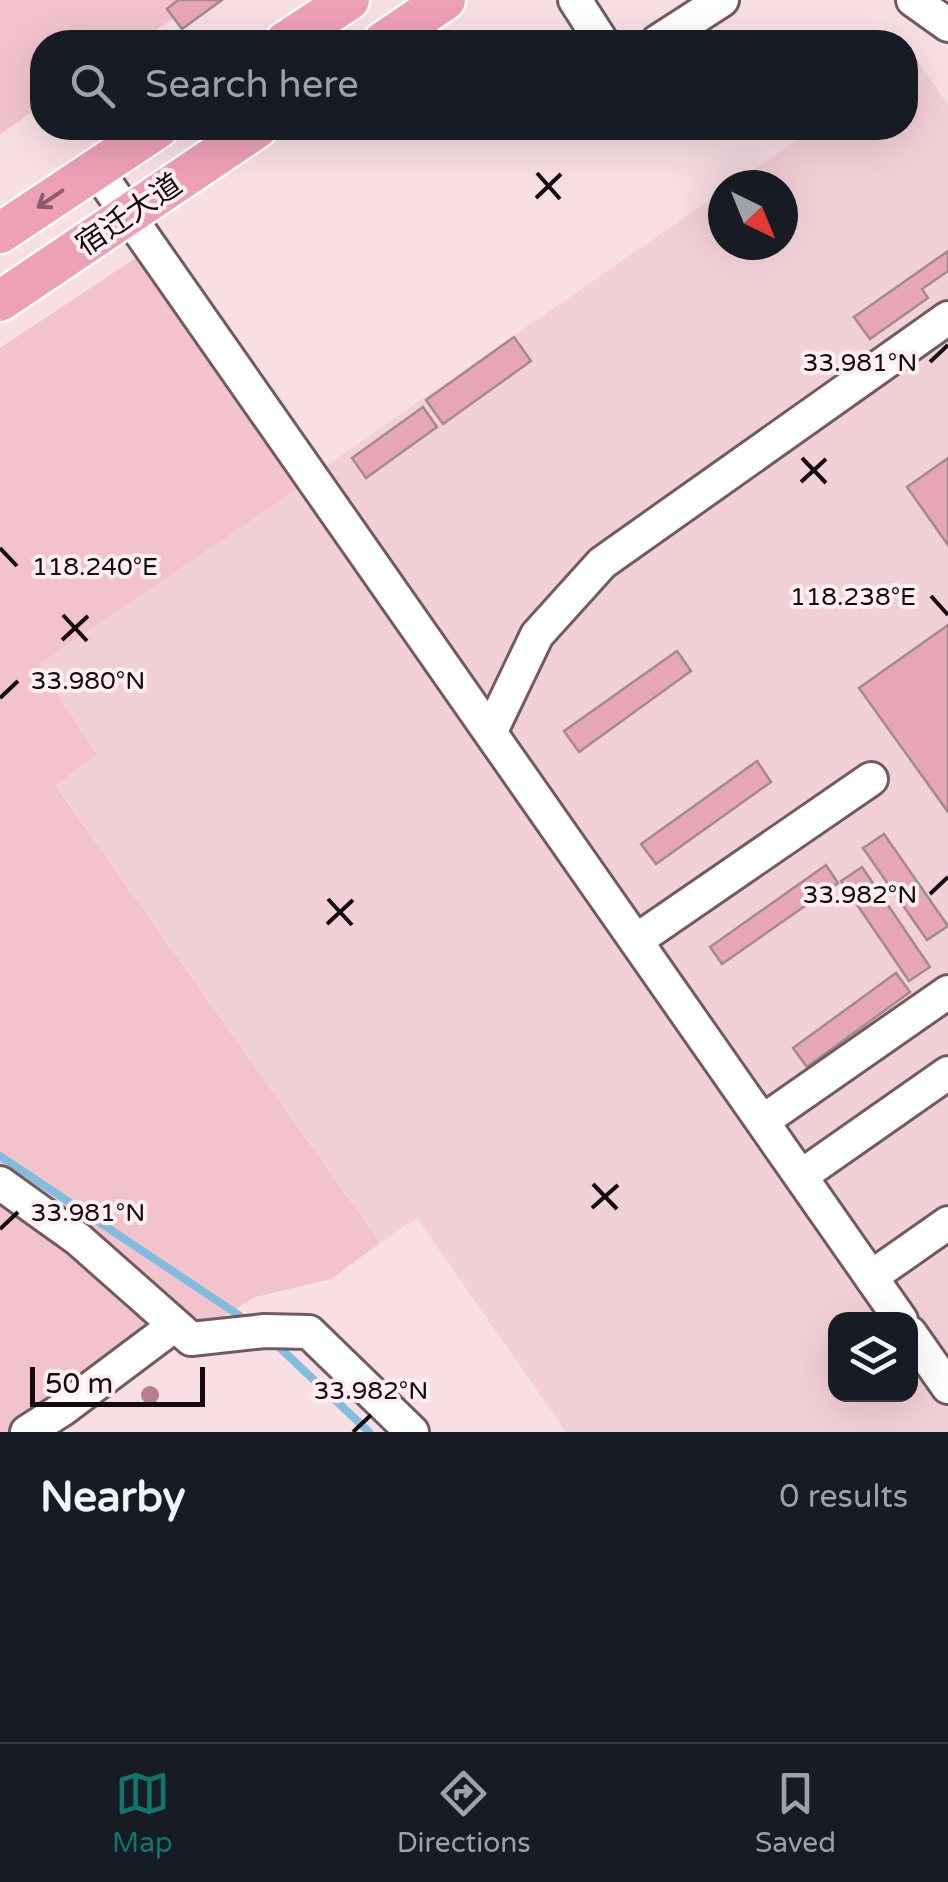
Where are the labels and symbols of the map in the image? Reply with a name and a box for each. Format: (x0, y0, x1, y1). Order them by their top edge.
street label: 宿迁大道 (69, 166, 189, 264)
north arrow (708, 170, 798, 260)
one-way arrow (36, 189, 64, 210)
text: 33.981°N (803, 348, 917, 378)
text: 118.240°E (32, 552, 158, 582)
text: 118.238°E (790, 582, 916, 612)
text: 33.980°N (31, 666, 145, 696)
text: 33.982°N (803, 880, 917, 910)
text: 33.981°N (31, 1198, 145, 1228)
scale bar (30, 1362, 205, 1406)
text: 33.982°N (314, 1376, 428, 1406)

